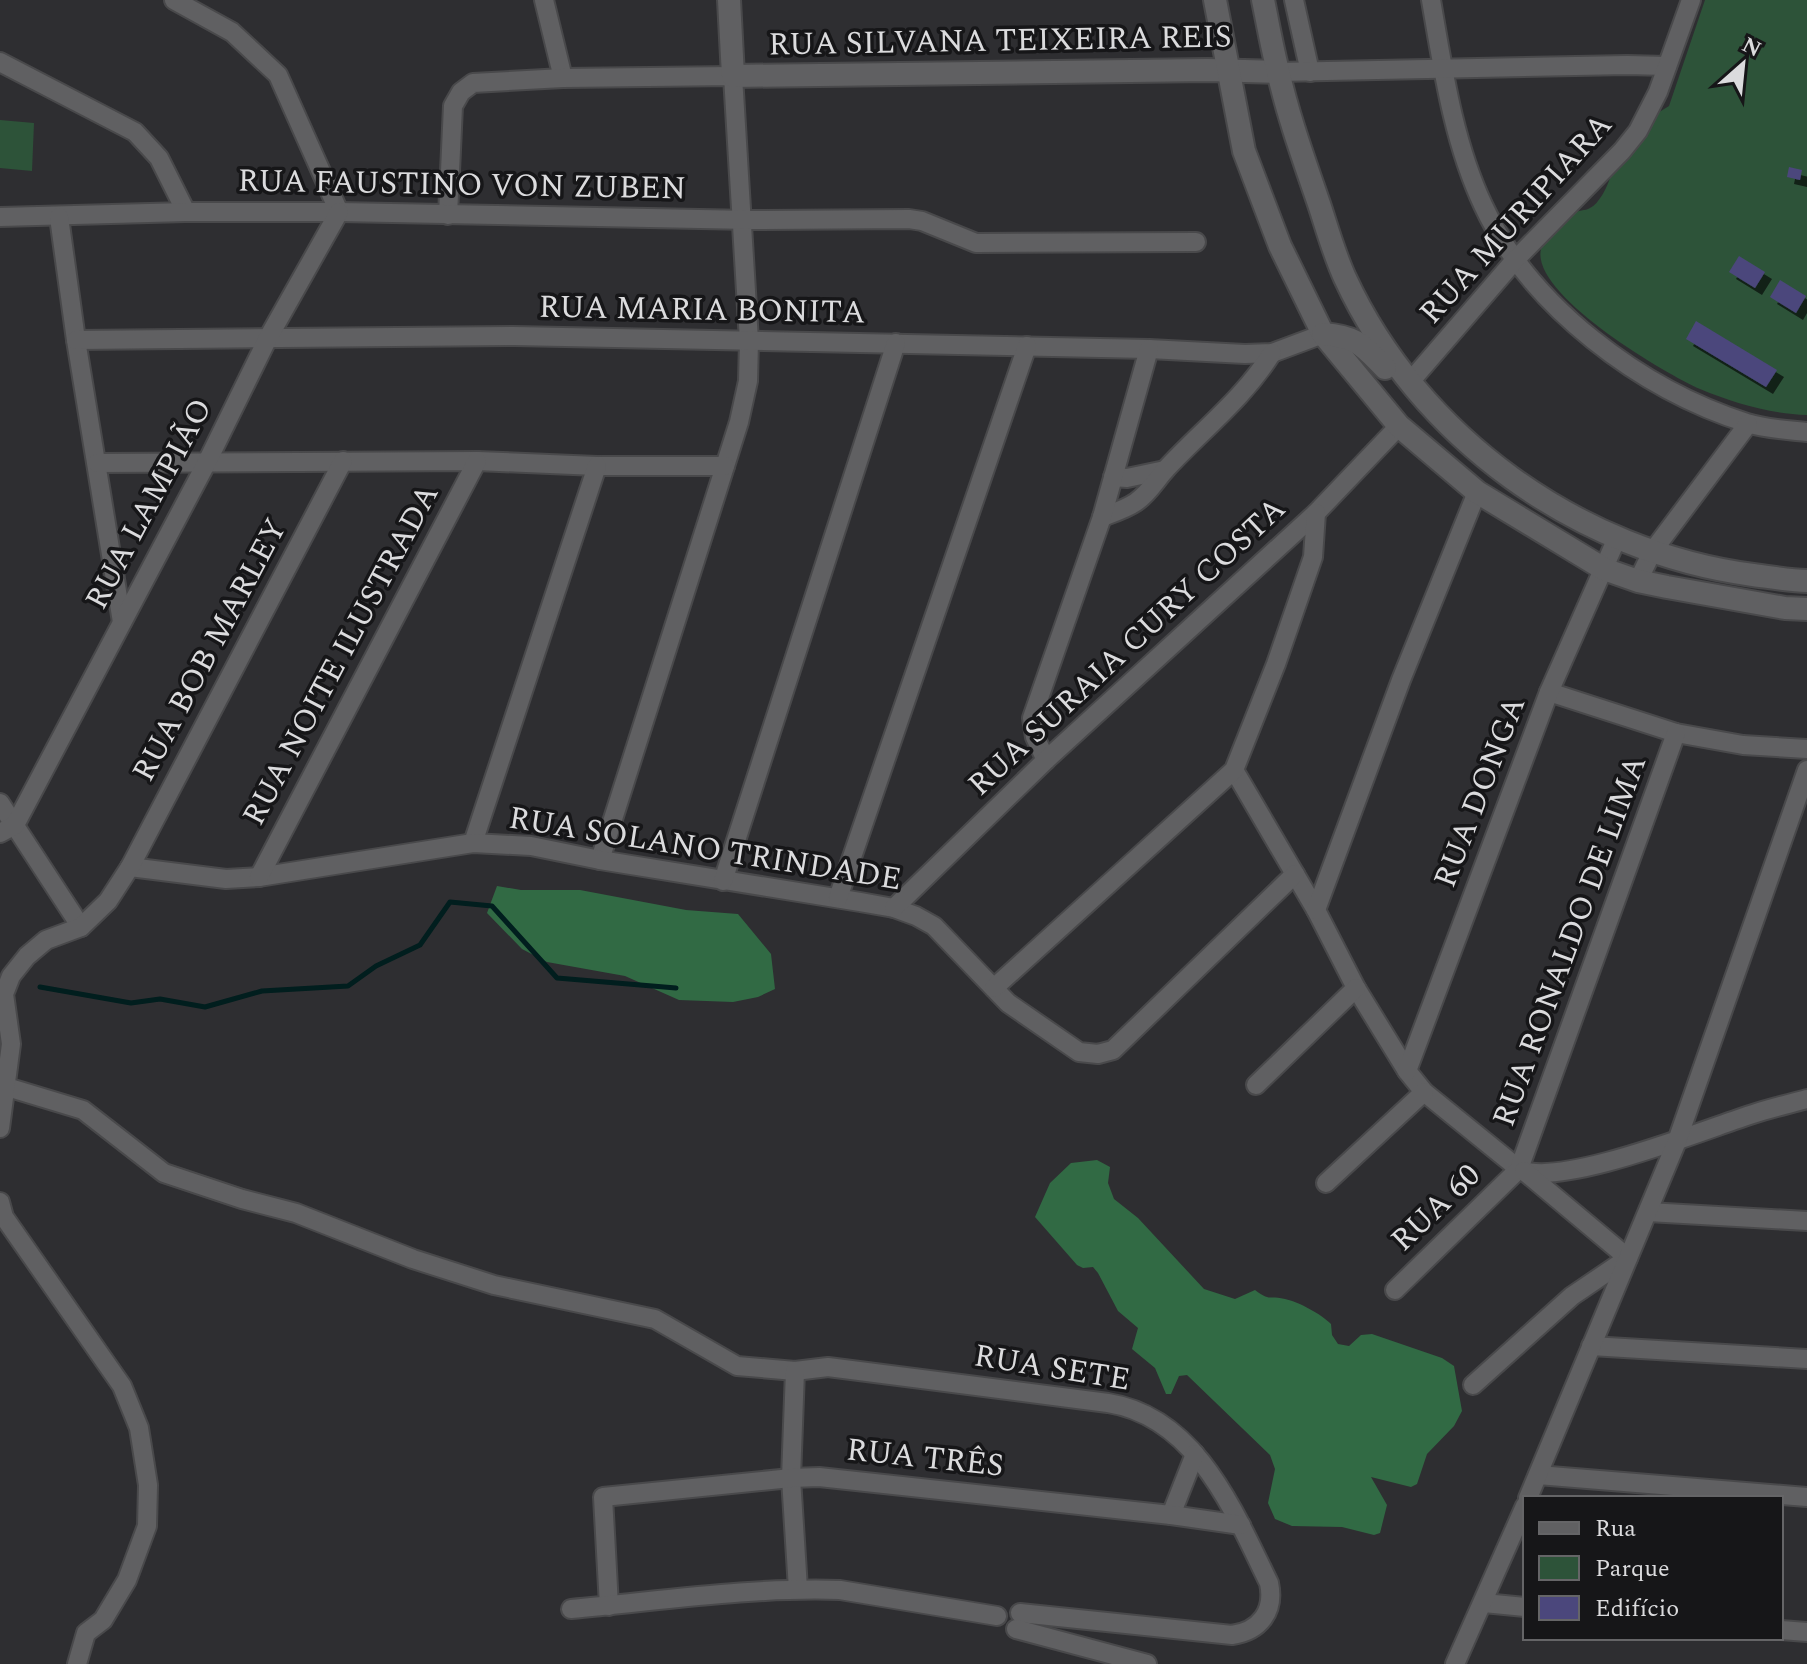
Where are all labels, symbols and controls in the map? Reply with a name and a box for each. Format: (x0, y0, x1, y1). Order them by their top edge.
street label: RUA SILVANA TEIXEIRA REIS (768, 12, 1232, 70)
north arrow (1703, 24, 1783, 104)
text: N (1736, 29, 1767, 66)
street label: RUA MURIPIARA (1408, 103, 1624, 335)
street label: RUA FAUSTINO VON ZUBEN (237, 157, 687, 213)
street label: RUA MARIA BONITA (538, 283, 866, 337)
street label: RUA LAMPIÃO (73, 390, 225, 618)
street label: RUA NOITE ILUSTRADA (230, 475, 452, 835)
street label: RUA SURAIA CURY COSTA (957, 486, 1297, 808)
street label: RUA BOB MARLEY (120, 509, 300, 791)
street label: RUA DONGA (1421, 689, 1539, 895)
street label: RUA RONALDO DE LIMA (1480, 748, 1660, 1134)
street label: RUA SOLANO TRINDADE (505, 794, 905, 904)
street label: RUA 60 (1380, 1152, 1492, 1264)
street label: RUA SETE (970, 1331, 1134, 1405)
street label: RUA TRÊS (844, 1425, 1006, 1491)
legend (1523, 1496, 1783, 1640)
text: Rua (1595, 1511, 1636, 1547)
text: Parque (1595, 1551, 1670, 1587)
text: Edifício (1595, 1591, 1679, 1627)

